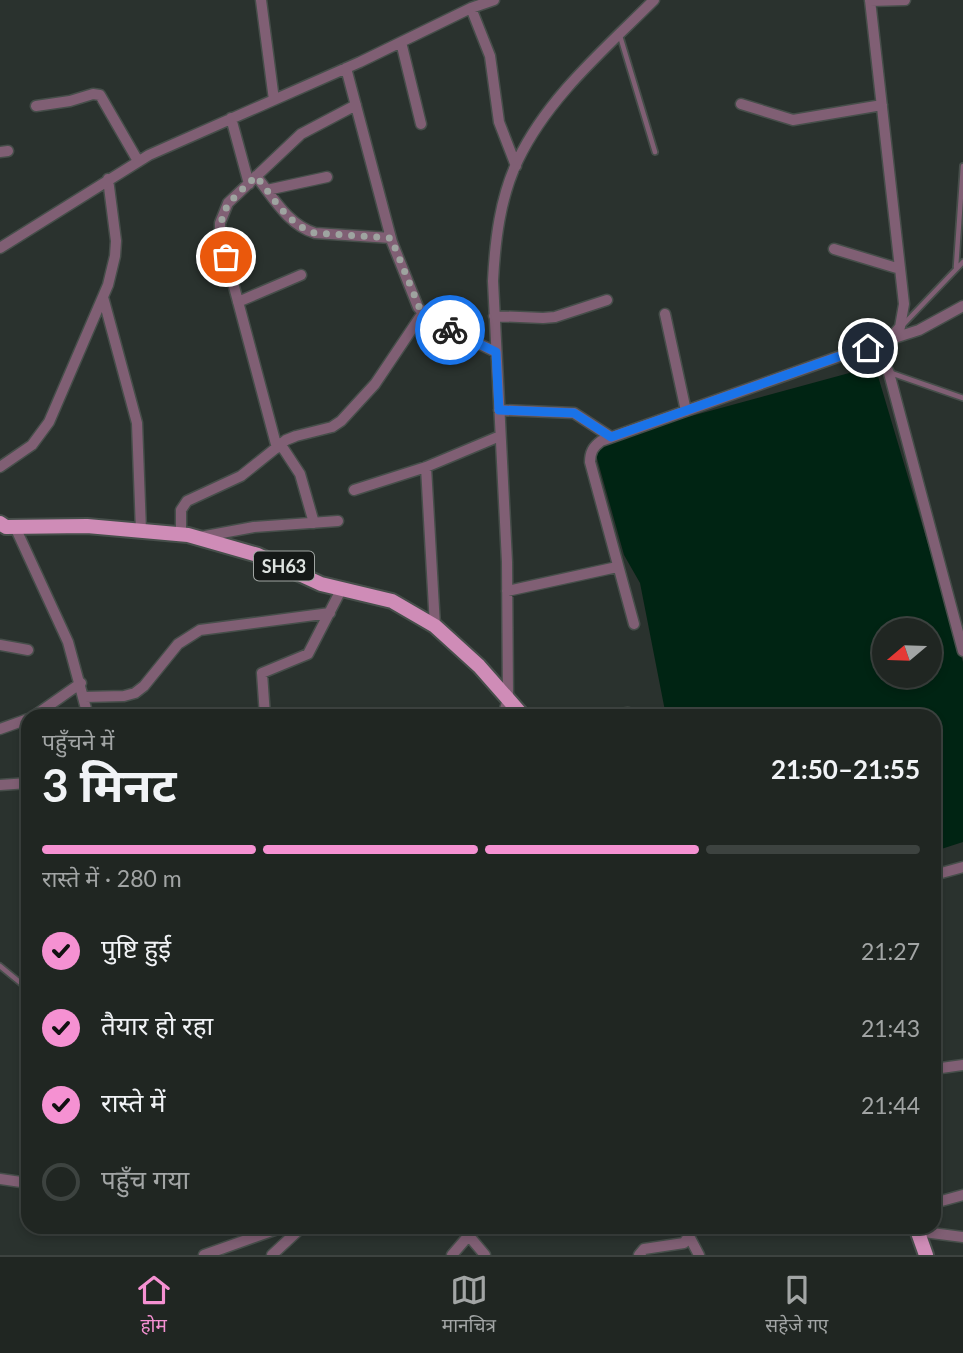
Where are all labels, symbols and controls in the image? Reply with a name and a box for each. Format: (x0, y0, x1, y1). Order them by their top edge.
pin (196, 227, 256, 287)
icon: bag (207, 238, 245, 276)
courier (415, 295, 485, 365)
icon: bike (431, 311, 469, 349)
pin (838, 318, 898, 378)
icon: home (849, 329, 887, 367)
road number: SH63 (254, 552, 314, 580)
north arrow (872, 618, 942, 688)
map controls (872, 618, 942, 688)
text: पहुँचने में (42, 727, 114, 755)
text: 21:50–21:55 (771, 753, 920, 785)
text: 3 मिनट (42, 757, 176, 812)
text: रास्ते में · 280 m (42, 864, 182, 892)
icon: check (42, 932, 80, 970)
text: पुष्टि हुई (101, 932, 171, 964)
text: 21:27 (861, 937, 920, 965)
icon: check (42, 1009, 80, 1047)
text: तैयार हो रहा (101, 1009, 213, 1041)
text: 21:43 (861, 1014, 920, 1042)
icon: check (42, 1086, 80, 1124)
text: रास्ते में (101, 1086, 166, 1118)
text: 21:44 (861, 1091, 920, 1119)
text: पहुँच गया (101, 1163, 189, 1195)
tab: होम (135, 1271, 173, 1340)
tab: मानचित्र (442, 1271, 496, 1340)
tab: सहेजे गए (765, 1271, 828, 1340)

